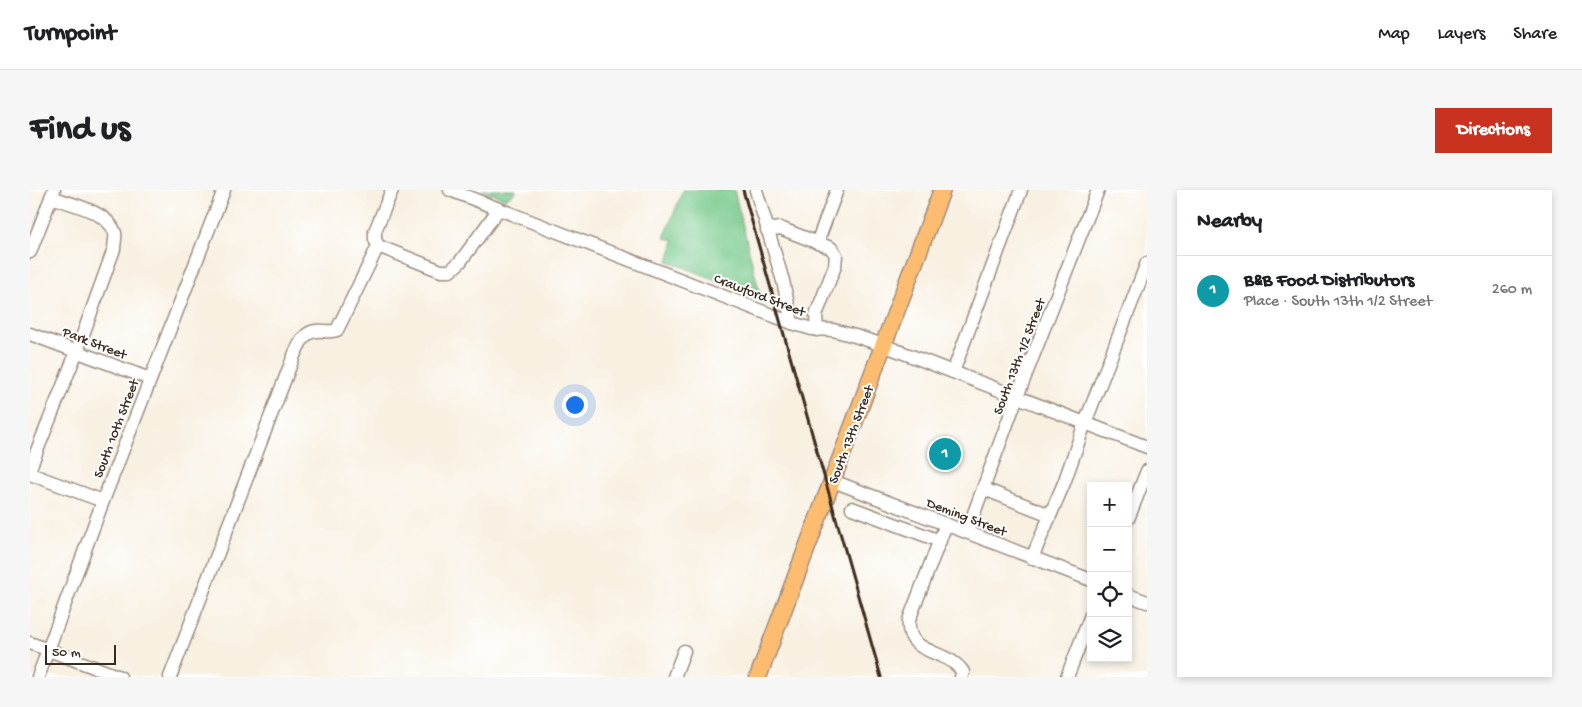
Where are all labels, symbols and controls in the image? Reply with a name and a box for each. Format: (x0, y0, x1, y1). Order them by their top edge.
text: Turnpoint (25, 20, 116, 49)
text: Map (1378, 24, 1410, 45)
text: Layers (1438, 24, 1485, 45)
text: Share (1513, 24, 1557, 45)
button: Directions (1435, 108, 1552, 153)
text: Find us (30, 110, 130, 151)
text: Nearby (1197, 210, 1262, 235)
text: B&B Food Distributors (1244, 270, 1414, 293)
street label: Crawford Street (711, 271, 808, 322)
text: 1 (1210, 281, 1216, 300)
text: 260 m (1492, 281, 1532, 300)
text: Place · South 13th 1/2 Street (1244, 293, 1432, 312)
street label: South 13th 1/2 Street (990, 295, 1051, 417)
street label: Park Street (59, 324, 130, 365)
street label: South 10th Street (91, 376, 144, 481)
street label: South 13th Street (826, 382, 879, 486)
your location (562, 392, 588, 418)
pin: 1 (929, 435, 961, 473)
map controls (1087, 482, 1132, 662)
button: + (1087, 482, 1132, 527)
street label: Deming Street (923, 495, 1010, 542)
button: − (1087, 527, 1132, 572)
button: locate (1087, 572, 1132, 617)
button: layers (1087, 617, 1132, 662)
scale bar (45, 642, 116, 665)
text: 50 m (52, 645, 81, 662)

